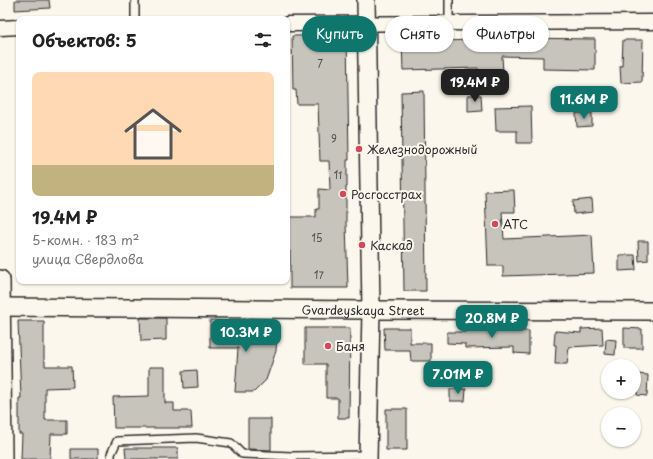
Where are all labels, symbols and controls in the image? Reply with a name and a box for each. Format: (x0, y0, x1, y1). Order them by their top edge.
chip: Купить (302, 16, 377, 52)
chip: Снять (385, 16, 454, 52)
chip: Фильтры (462, 16, 549, 52)
text: Объектов: 5 (32, 27, 137, 53)
icon: filters (252, 29, 274, 51)
house number: 7 (317, 56, 323, 71)
pin: 19.4M ₽ (438, 69, 512, 103)
text: 19.4M ₽ (450, 72, 500, 91)
pin: 11.6M ₽ (547, 86, 621, 120)
text: 11.6M ₽ (560, 89, 608, 108)
icon: home (117, 98, 189, 170)
house number: 9 (331, 131, 337, 146)
place label: Железнодорожный (367, 140, 477, 158)
marker: Железнодорожный (354, 144, 364, 154)
house number: 11 (334, 167, 342, 182)
place label: Росгосстрах (351, 185, 422, 203)
marker: Росгосстрах (338, 189, 348, 199)
text: 19.4M ₽ (32, 204, 97, 230)
place label: АТС (503, 215, 528, 233)
marker: АТС (490, 219, 500, 229)
text: 5-комн. · 183 m² (32, 230, 140, 249)
house number: 15 (312, 230, 322, 245)
place label: Каскад (370, 236, 413, 254)
marker: Каскад (357, 240, 367, 250)
text: улица Свердлова (32, 249, 144, 268)
house number: 17 (314, 267, 325, 282)
street label: Gvardeyskaya Street (302, 300, 424, 319)
pin: 20.8M ₽ (455, 305, 529, 339)
text: 20.8M ₽ (465, 308, 519, 327)
pin: 10.3M ₽ (209, 319, 283, 353)
text: 10.3M ₽ (220, 322, 272, 341)
place label: Баня (336, 337, 365, 355)
marker: Баня (323, 341, 333, 351)
map controls (601, 359, 641, 447)
button: + (601, 359, 641, 399)
pin: 7.01M ₽ (421, 361, 495, 395)
text: 7.01M ₽ (432, 364, 484, 383)
button: − (601, 407, 641, 447)

